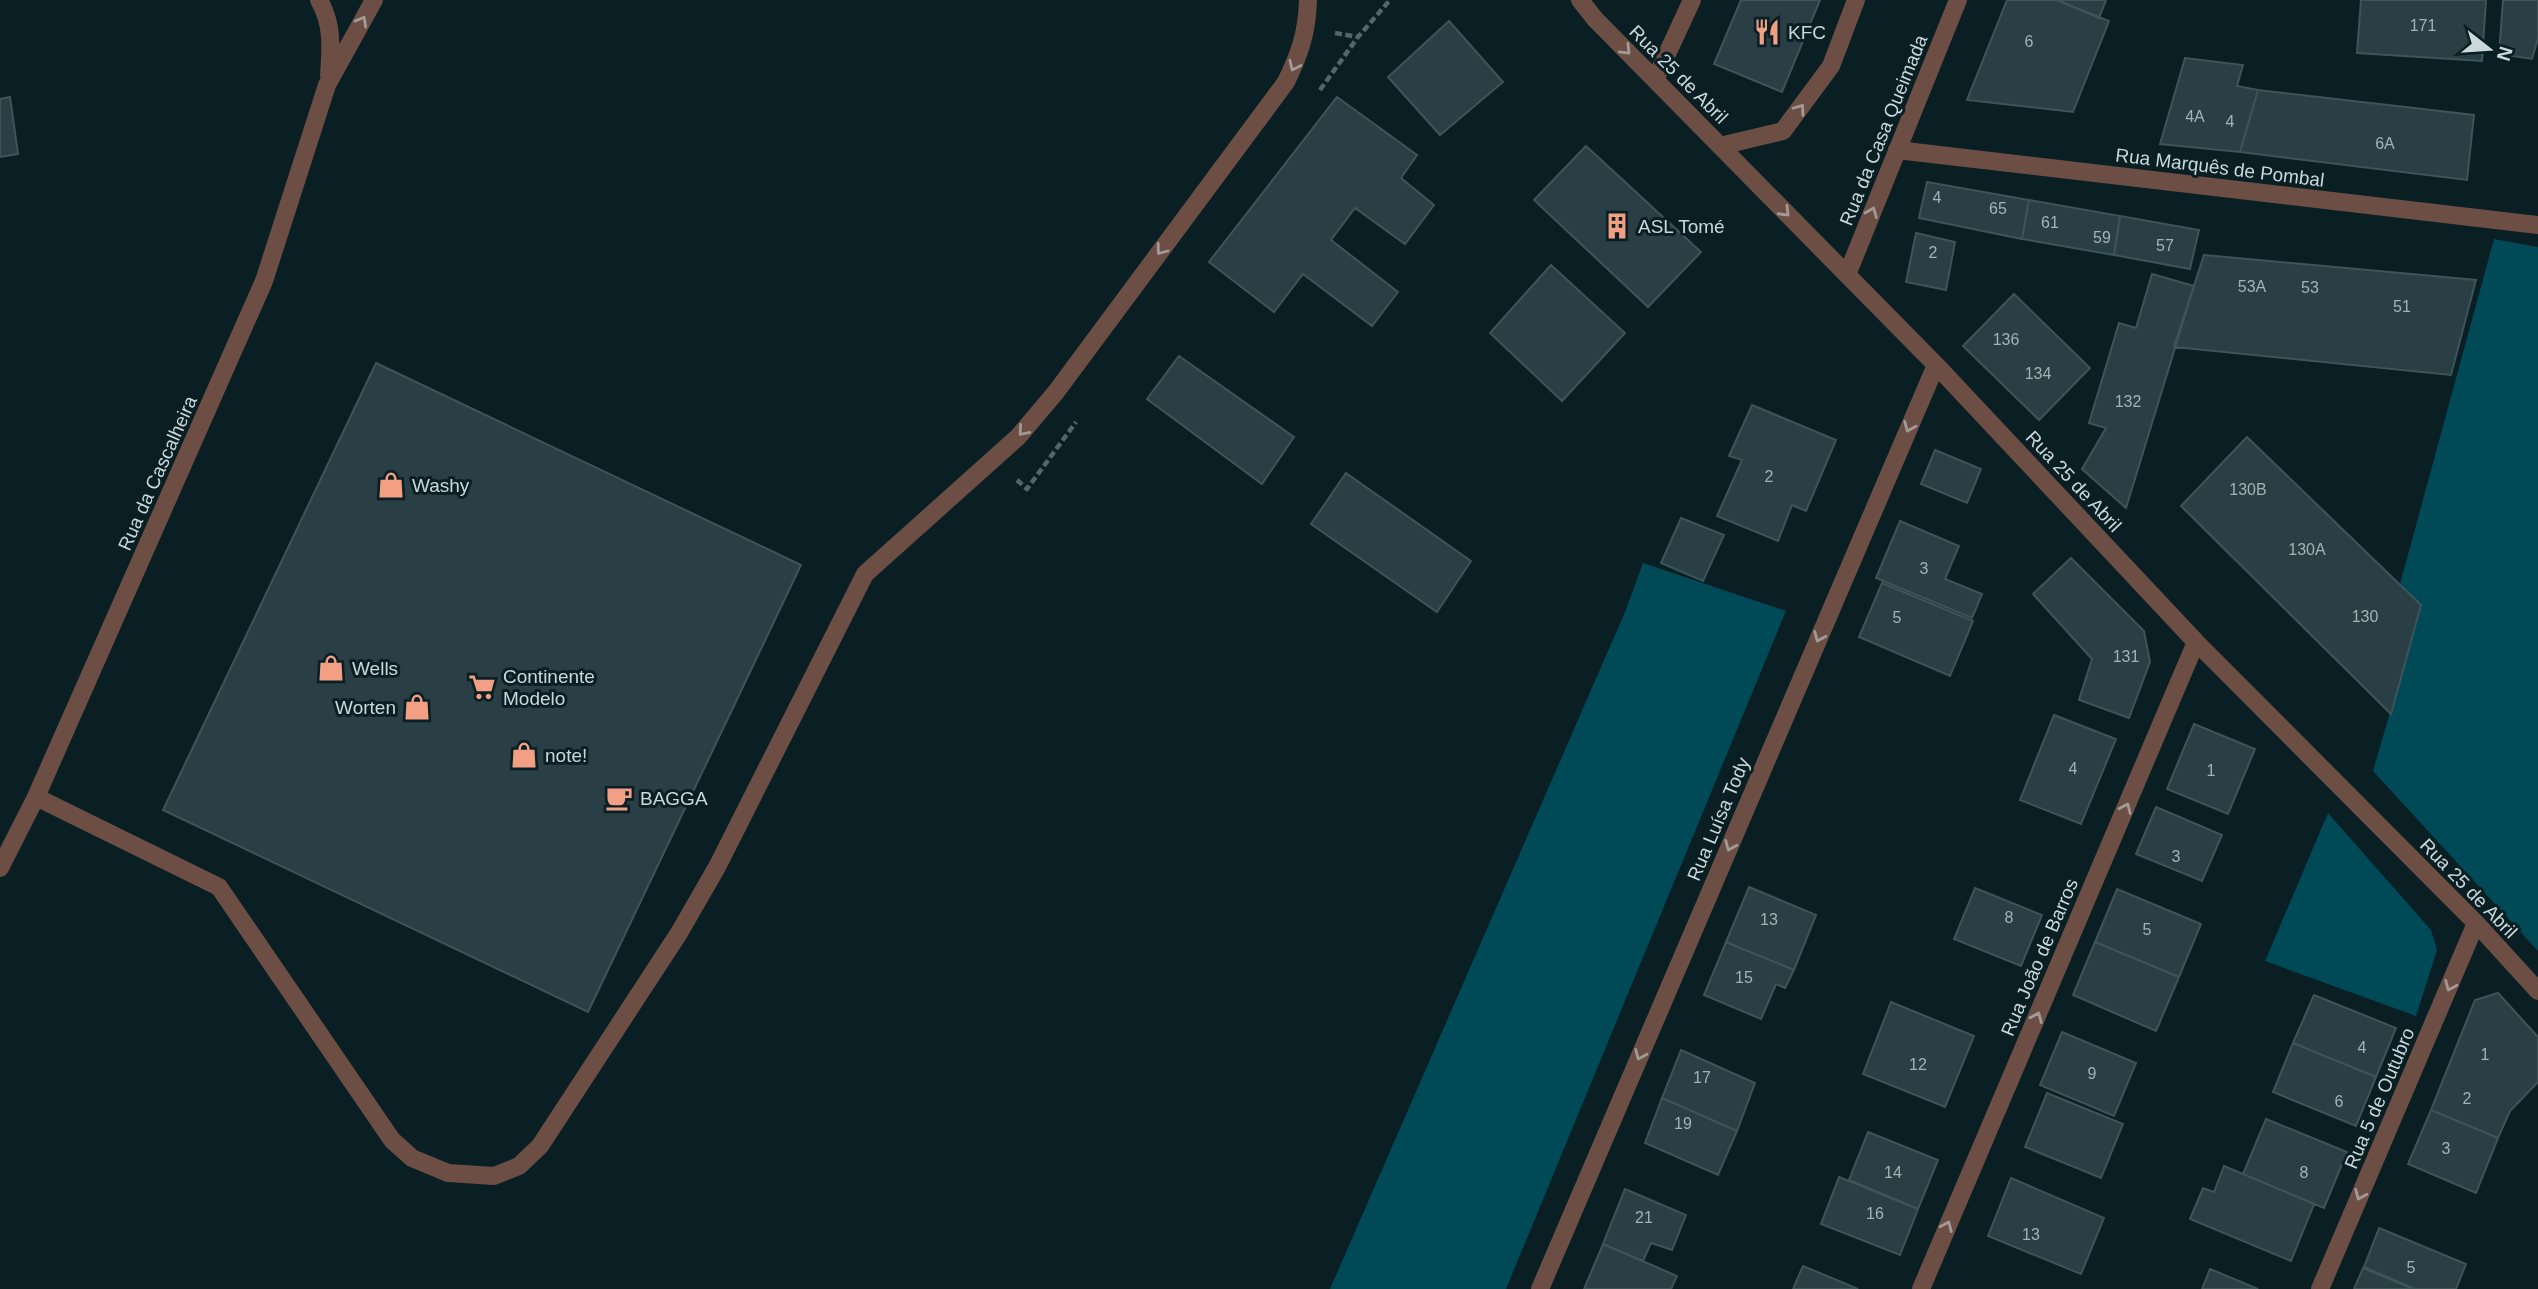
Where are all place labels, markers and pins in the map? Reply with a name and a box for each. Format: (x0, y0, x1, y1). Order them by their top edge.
restaurant icon: KFC (1752, 17, 1782, 47)
place label: KFC (1788, 22, 1826, 43)
building icon: ASL Tomé (1602, 211, 1632, 241)
place label: ASL Tomé (1638, 216, 1725, 237)
shop icon: Washy (376, 470, 406, 500)
place label: Washy (412, 475, 470, 496)
shop icon: Wells (316, 653, 346, 683)
place label: Wells (352, 658, 398, 679)
place label: Continente Modelo (503, 666, 595, 709)
supermarket icon: Continente Modelo (467, 672, 497, 702)
shop icon: Worten (402, 692, 432, 722)
place label: Worten (335, 697, 396, 718)
shop icon: note! (509, 740, 539, 770)
place label: note! (545, 745, 587, 766)
cafe icon: BAGGA (604, 783, 634, 813)
place label: BAGGA (640, 788, 708, 809)

